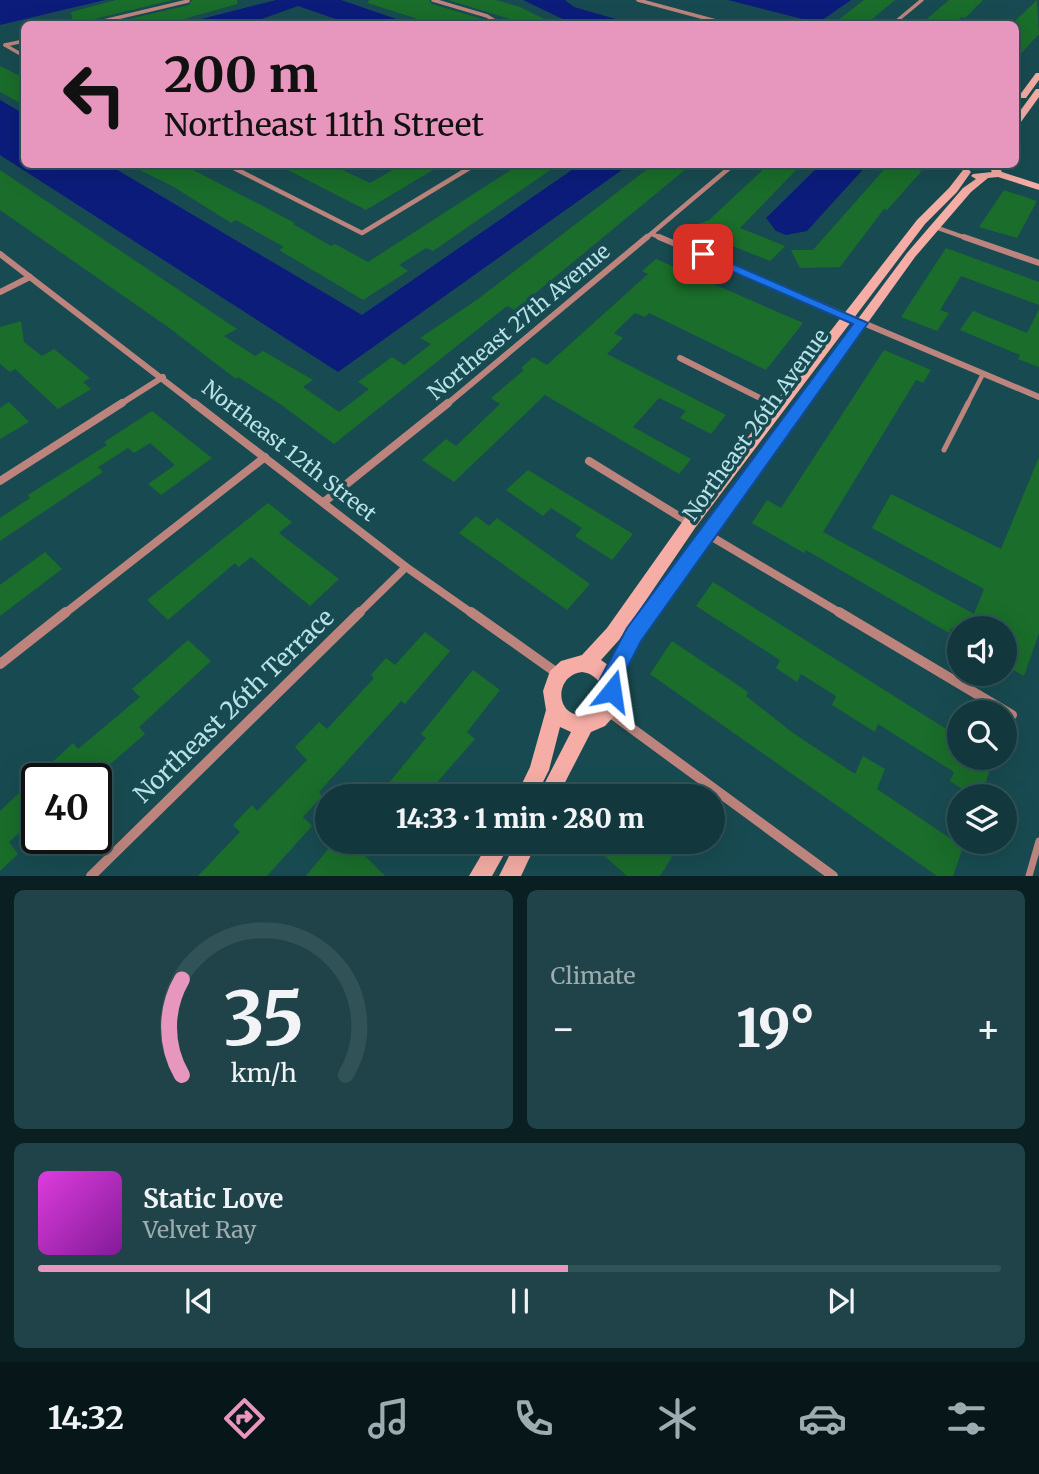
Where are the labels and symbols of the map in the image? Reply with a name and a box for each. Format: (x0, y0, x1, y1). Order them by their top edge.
pin (673, 224, 733, 284)
street label: Northeast 27th Avenue (422, 238, 615, 406)
street label: Northeast 26th Avenue (677, 324, 834, 526)
street label: Northeast 12th Street (197, 374, 382, 527)
street label: Northeast 26th Terrace (127, 602, 340, 809)
position arrow (575, 654, 649, 728)
speed limit sign: 40 (21, 763, 112, 854)

